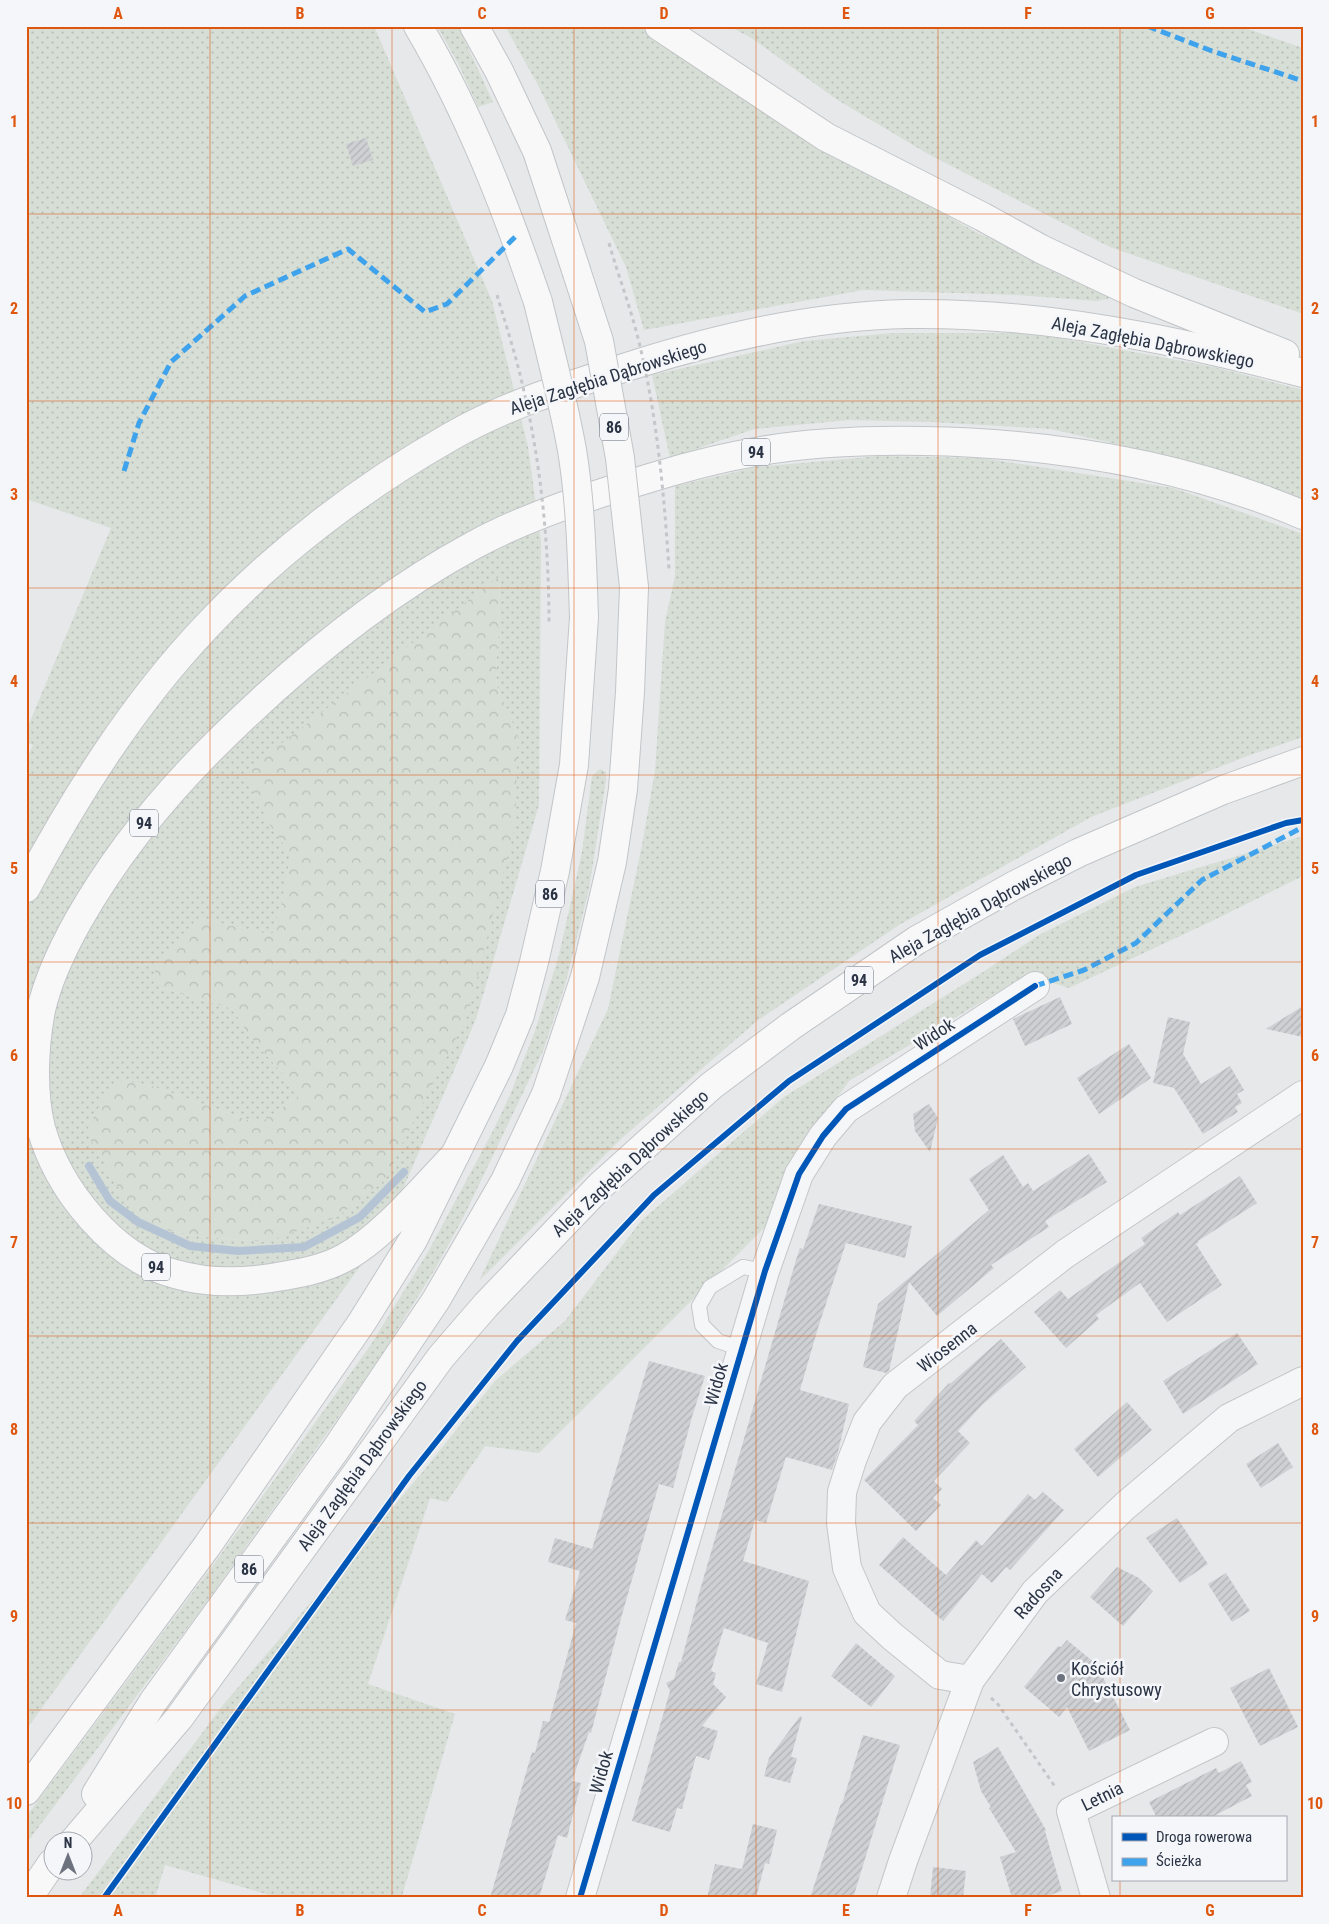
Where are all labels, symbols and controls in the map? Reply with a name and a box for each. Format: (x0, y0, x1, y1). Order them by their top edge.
text: A (113, 4, 123, 23)
text: B (296, 4, 305, 23)
text: C (477, 4, 487, 23)
text: D (659, 4, 669, 23)
text: E (842, 4, 850, 23)
text: F (1024, 4, 1032, 23)
text: G (1205, 4, 1215, 23)
text: 1 (10, 112, 18, 131)
text: 1 (1311, 112, 1319, 131)
text: 2 (10, 299, 18, 318)
text: 2 (1311, 299, 1319, 318)
street label: Aleja Zagłębia Dąbrowskiego (1050, 312, 1256, 372)
street label: Aleja Zagłębia Dąbrowskiego (507, 335, 709, 419)
road number: 86 (600, 414, 628, 441)
road number: 94 (742, 438, 770, 466)
text: 3 (10, 485, 18, 504)
text: 3 (1311, 485, 1319, 504)
text: 4 (10, 672, 18, 691)
text: 4 (1311, 672, 1319, 691)
road number: 94 (130, 810, 158, 836)
street label: Aleja Zagłębia Dąbrowskiego (885, 849, 1075, 967)
text: 5 (10, 859, 18, 878)
text: 5 (1311, 859, 1319, 878)
road number: 86 (536, 881, 564, 908)
road number: 94 (845, 966, 873, 994)
street label: Widok (910, 1013, 958, 1055)
text: 6 (10, 1046, 18, 1065)
text: 6 (1311, 1046, 1319, 1065)
street label: Aleja Zagłębia Dąbrowskiego (548, 1085, 712, 1241)
text: 7 (10, 1233, 18, 1252)
text: 7 (1311, 1233, 1319, 1252)
road number: 94 (142, 1254, 170, 1280)
street label: Wiosenna (913, 1317, 981, 1377)
street label: Widok (700, 1360, 732, 1408)
street label: Aleja Zagłębia Dąbrowskiego (293, 1376, 431, 1554)
text: 8 (10, 1420, 18, 1439)
text: 8 (1311, 1420, 1319, 1439)
road number: 86 (235, 1556, 263, 1582)
street label: Radosna (1010, 1563, 1066, 1623)
text: 9 (10, 1607, 18, 1626)
text: 9 (1311, 1607, 1319, 1626)
place label: Kościół Chrystusowy (1071, 1658, 1162, 1700)
marker: Kościół Chrystusowy (1055, 1672, 1067, 1684)
street label: Widok (585, 1748, 617, 1796)
street label: Letnia (1078, 1777, 1126, 1815)
text: 10 (6, 1794, 22, 1813)
text: 10 (1307, 1794, 1323, 1813)
legend (1112, 1816, 1286, 1882)
text: Droga rowerowa (1156, 1828, 1252, 1846)
north arrow (42, 1832, 92, 1882)
text: N (64, 1835, 72, 1851)
text: Ścieżka (1156, 1852, 1202, 1870)
text: A (113, 1901, 123, 1920)
text: B (296, 1901, 305, 1920)
text: C (477, 1901, 487, 1920)
text: D (659, 1901, 669, 1920)
text: E (842, 1901, 850, 1920)
text: F (1024, 1901, 1032, 1920)
text: G (1205, 1901, 1215, 1920)

